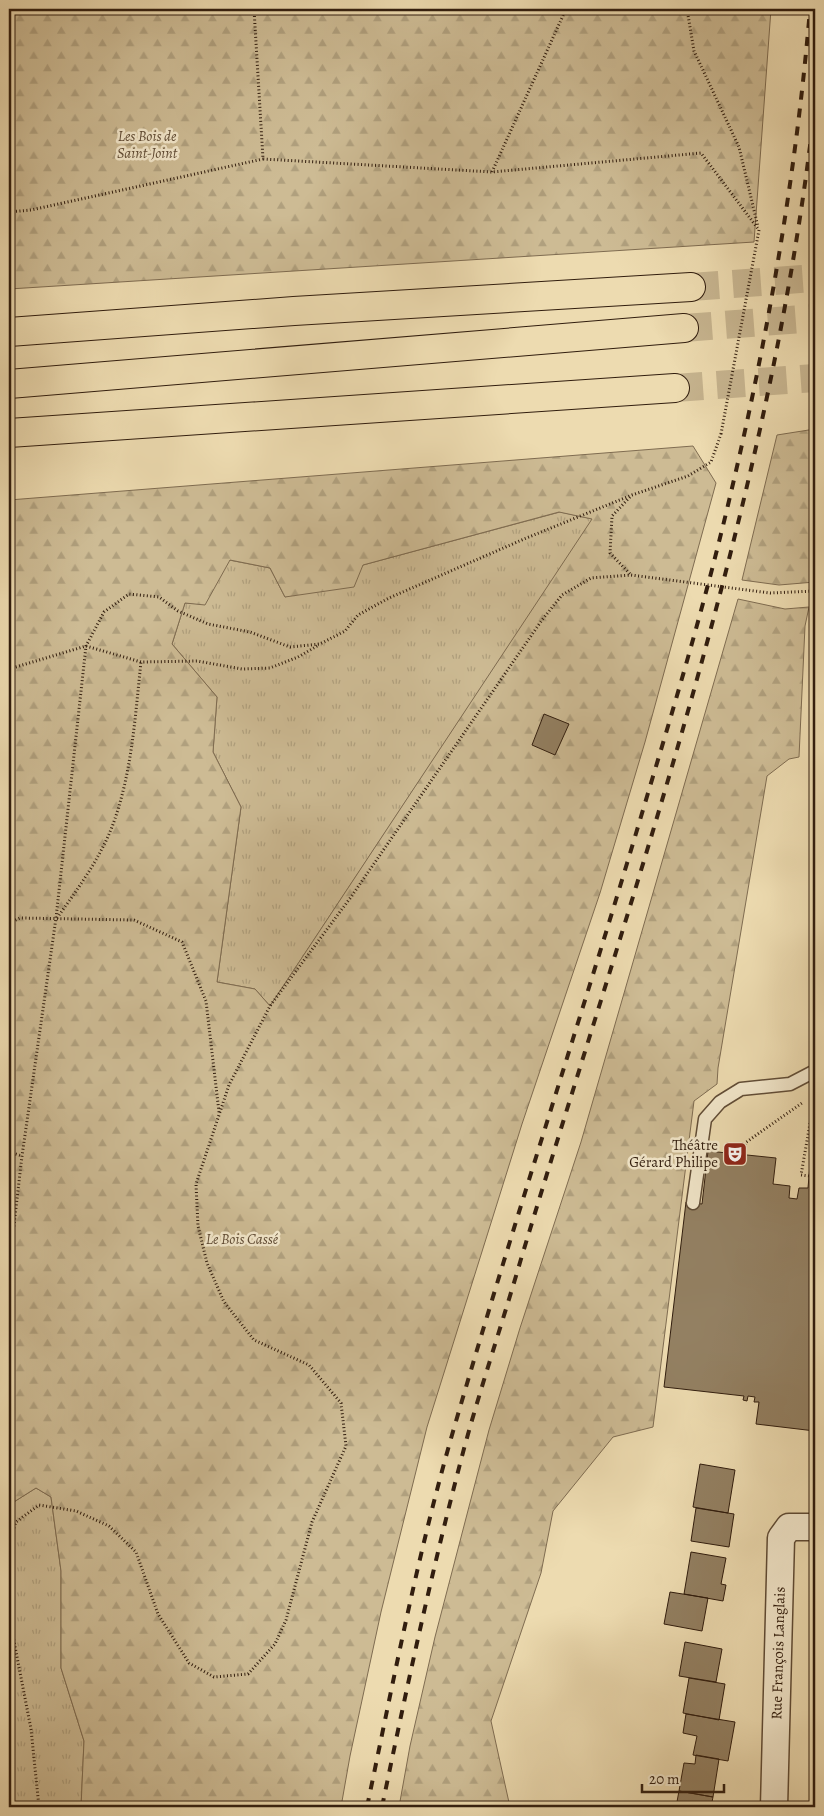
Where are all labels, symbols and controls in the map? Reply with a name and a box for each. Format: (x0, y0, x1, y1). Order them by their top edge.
park label: Les Bois de Saint-Joint (117, 126, 178, 163)
place label: Théâtre Gérard Philipe (629, 1135, 718, 1172)
theatre icon: Théâtre Gérard Philipe (722, 1141, 748, 1167)
park label: Le Bois Cassé (206, 1229, 279, 1249)
street label: Rue François Langlais (766, 1586, 790, 1720)
scale bar (642, 1761, 724, 1793)
text: 20 m (649, 1769, 680, 1789)

